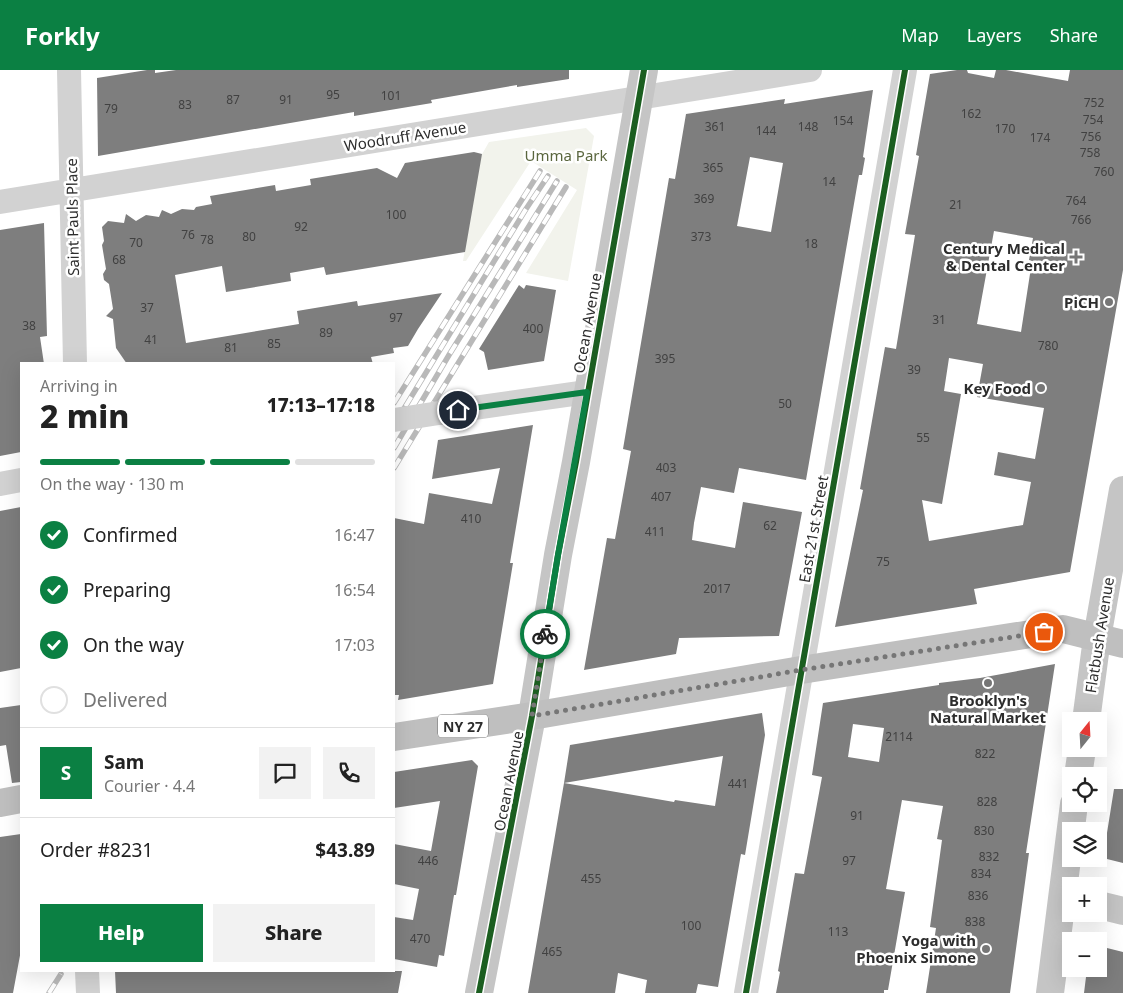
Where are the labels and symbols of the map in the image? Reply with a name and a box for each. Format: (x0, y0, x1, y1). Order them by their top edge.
house number: 95 (326, 86, 340, 103)
house number: 101 (381, 87, 401, 104)
house number: 87 (226, 91, 240, 108)
house number: 91 (279, 91, 293, 108)
house number: 752 (1084, 94, 1104, 111)
house number: 83 (178, 96, 192, 113)
house number: 79 (104, 100, 118, 117)
house number: 162 (961, 105, 981, 122)
house number: 754 (1083, 111, 1103, 128)
house number: 154 (833, 112, 853, 129)
street label: Woodruff Avenue (342, 116, 468, 156)
house number: 361 (705, 118, 725, 135)
house number: 148 (798, 118, 818, 135)
house number: 170 (995, 120, 1015, 137)
house number: 144 (756, 122, 776, 139)
house number: 756 (1081, 128, 1101, 145)
house number: 174 (1030, 129, 1050, 146)
house number: 758 (1080, 144, 1100, 161)
park label: Umma Park (524, 145, 608, 165)
street label: Saint Pauls Place (61, 158, 83, 276)
house number: 365 (703, 159, 723, 176)
house number: 760 (1094, 163, 1114, 180)
house number: 14 (822, 173, 836, 190)
house number: 369 (694, 190, 714, 207)
house number: 764 (1066, 192, 1086, 209)
house number: 21 (949, 196, 963, 213)
house number: 100 (386, 206, 406, 223)
house number: 766 (1071, 211, 1091, 228)
house number: 92 (294, 218, 308, 235)
house number: 76 (181, 226, 195, 243)
house number: 80 (242, 228, 256, 245)
house number: 373 (691, 228, 711, 245)
house number: 78 (200, 231, 214, 248)
house number: 70 (129, 234, 143, 251)
house number: 18 (804, 235, 818, 252)
place label: Century Medical & Dental Center (943, 238, 1065, 275)
marker: Century Medical & Dental Center (1069, 250, 1083, 264)
house number: 68 (112, 251, 126, 268)
street label: Ocean Avenue (568, 271, 606, 375)
place label: PiCH (1064, 292, 1099, 312)
marker: PiCH (1103, 296, 1115, 308)
house number: 37 (140, 299, 154, 316)
house number: 97 (389, 309, 403, 326)
house number: 31 (932, 311, 946, 328)
house number: 38 (22, 317, 36, 334)
house number: 400 (523, 320, 543, 337)
house number: 89 (319, 324, 333, 341)
house number: 41 (144, 331, 158, 348)
house number: 85 (267, 335, 281, 352)
house number: 780 (1038, 337, 1058, 354)
house number: 81 (224, 339, 238, 356)
house number: 395 (655, 350, 675, 367)
house number: 39 (907, 361, 921, 378)
place label: Key Food (963, 378, 1031, 398)
marker: Key Food (1035, 382, 1047, 394)
pin (437, 389, 479, 431)
house number: 50 (778, 395, 792, 412)
house number: 55 (916, 429, 930, 446)
house number: 403 (656, 459, 676, 476)
street label: East 21st Street (794, 473, 832, 584)
house number: 407 (651, 488, 671, 505)
house number: 410 (461, 510, 481, 527)
house number: 62 (763, 517, 777, 534)
house number: 411 (645, 523, 665, 540)
house number: 75 (876, 553, 890, 570)
street label: Flatbush Avenue (1080, 576, 1118, 694)
house number: 2017 (703, 580, 731, 597)
courier (520, 609, 570, 659)
pin (1023, 611, 1065, 653)
marker: Brooklyn's Natural Market (982, 677, 994, 689)
place label: Brooklyn's Natural Market (930, 690, 1046, 727)
north arrow (1062, 712, 1108, 758)
road number: NY 27 (438, 714, 488, 738)
house number: 2114 (885, 728, 913, 745)
street label: Ocean Avenue (488, 729, 528, 833)
house number: 822 (975, 745, 995, 762)
house number: 441 (728, 775, 748, 792)
house number: 828 (977, 793, 997, 810)
house number: 91 (850, 807, 864, 824)
house number: 830 (974, 822, 994, 839)
house number: 832 (979, 848, 999, 865)
house number: 446 (418, 852, 438, 869)
house number: 97 (842, 852, 856, 869)
house number: 834 (971, 865, 991, 882)
house number: 455 (581, 870, 601, 887)
house number: 836 (968, 887, 988, 904)
house number: 838 (965, 913, 985, 930)
house number: 100 (681, 917, 701, 934)
house number: 113 (828, 923, 848, 940)
house number: 470 (410, 930, 430, 947)
place label: Yoga with Phoenix Simone (856, 930, 976, 967)
house number: 465 (542, 943, 562, 960)
marker: Yoga with Phoenix Simone (980, 943, 992, 955)

